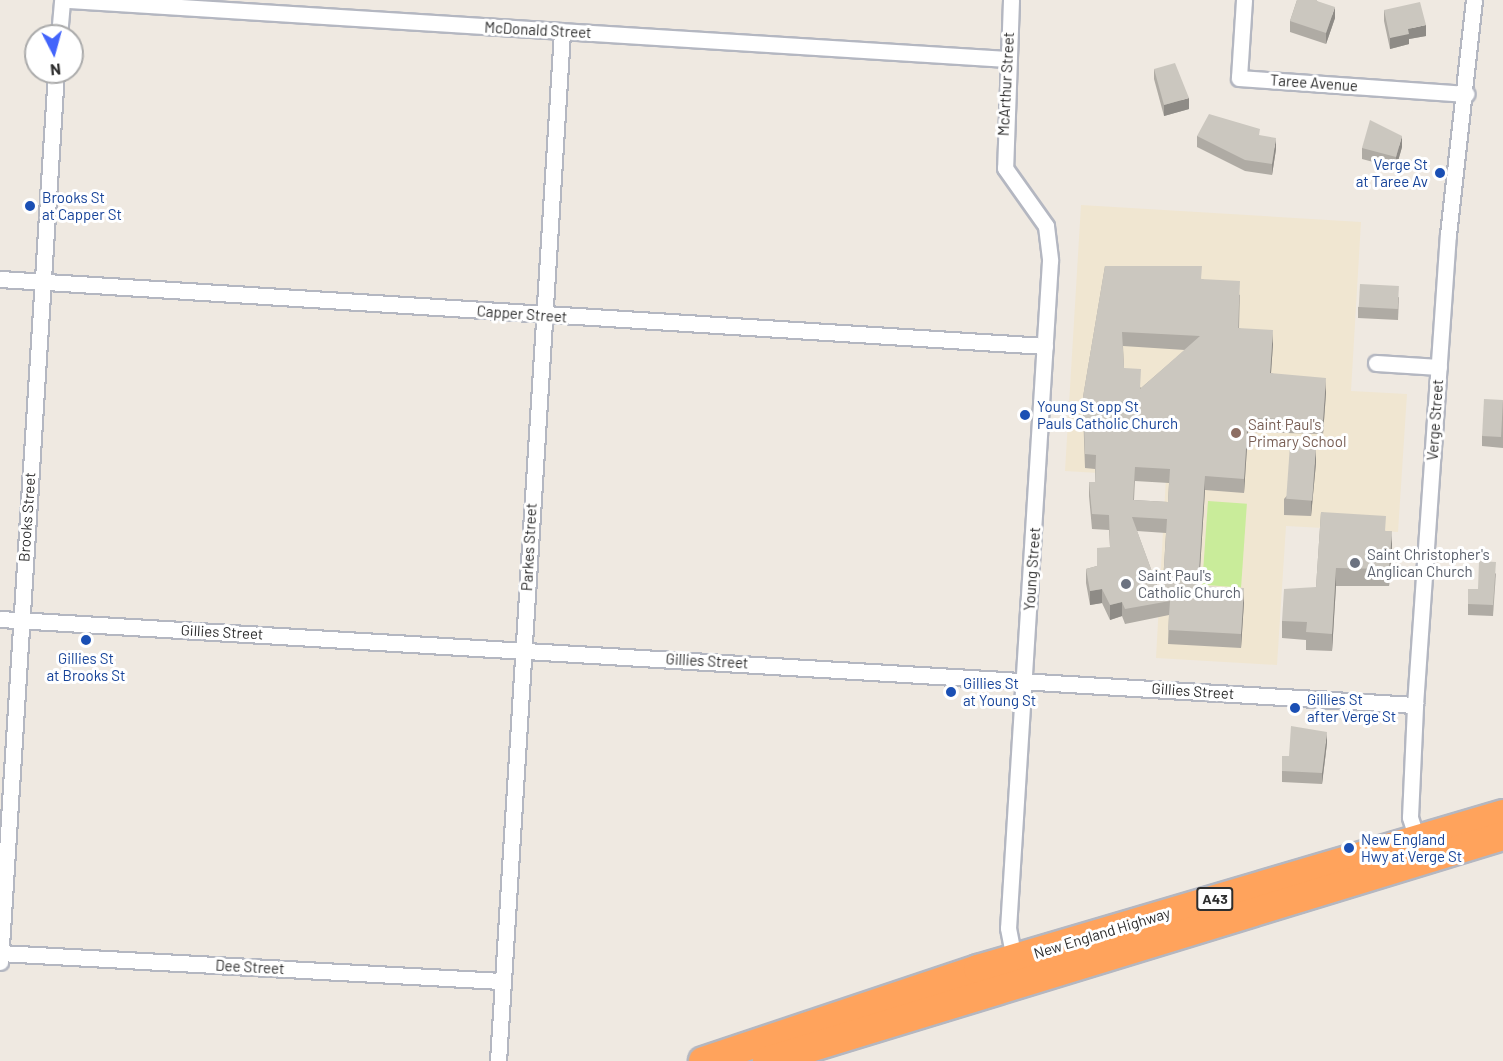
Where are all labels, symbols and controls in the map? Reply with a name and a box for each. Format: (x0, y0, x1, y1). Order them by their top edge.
street label: McDonald Street (484, 18, 592, 42)
north arrow (24, 24, 84, 84)
street label: McArthur Street (994, 31, 1018, 137)
text: N (49, 60, 62, 80)
street label: Taree Avenue (1269, 71, 1359, 95)
place label: Verge St at Taree Av (1356, 155, 1428, 190)
marker: Verge St at Taree Av (1433, 166, 1447, 180)
place label: Brooks St at Capper St (42, 188, 122, 223)
marker: Brooks St at Capper St (23, 199, 37, 213)
street label: Capper Street (476, 302, 568, 326)
street label: Verge Street (1423, 379, 1447, 461)
place label: Young St opp St Pauls Catholic Church (1037, 397, 1178, 432)
marker: Young St opp St Pauls Catholic Church (1018, 408, 1032, 422)
place label: Saint Paul's Primary School (1248, 415, 1346, 450)
marker: Saint Paul's Primary School (1229, 426, 1243, 440)
street label: Brooks Street (15, 472, 39, 562)
street label: Parkes Street (518, 502, 540, 592)
street label: Young Street (1020, 527, 1044, 611)
place label: Saint Christopher's Anglican Church (1367, 545, 1490, 580)
marker: Saint Christopher's Anglican Church (1348, 556, 1362, 570)
place label: Saint Paul's Catholic Church (1138, 566, 1241, 601)
marker: Saint Paul's Catholic Church (1119, 577, 1133, 591)
street label: Gillies Street (180, 621, 264, 643)
marker: Gillies St at Brooks St (79, 633, 93, 647)
place label: Gillies St at Brooks St (46, 649, 126, 684)
street label: Gillies Street (665, 650, 749, 672)
place label: Gillies St at Young St (963, 674, 1036, 709)
street label: Gillies Street (1151, 679, 1235, 703)
marker: Gillies St at Young St (944, 685, 958, 699)
place label: Gillies St after Verge St (1307, 690, 1396, 725)
marker: Gillies St after Verge St (1288, 701, 1302, 715)
place label: New England Hwy at Verge St (1361, 830, 1462, 865)
marker: New England Hwy at Verge St (1342, 841, 1356, 855)
road number: A43 (1196, 888, 1234, 910)
street label: New England Highway (1031, 904, 1173, 962)
street label: Dee Street (215, 956, 285, 978)

